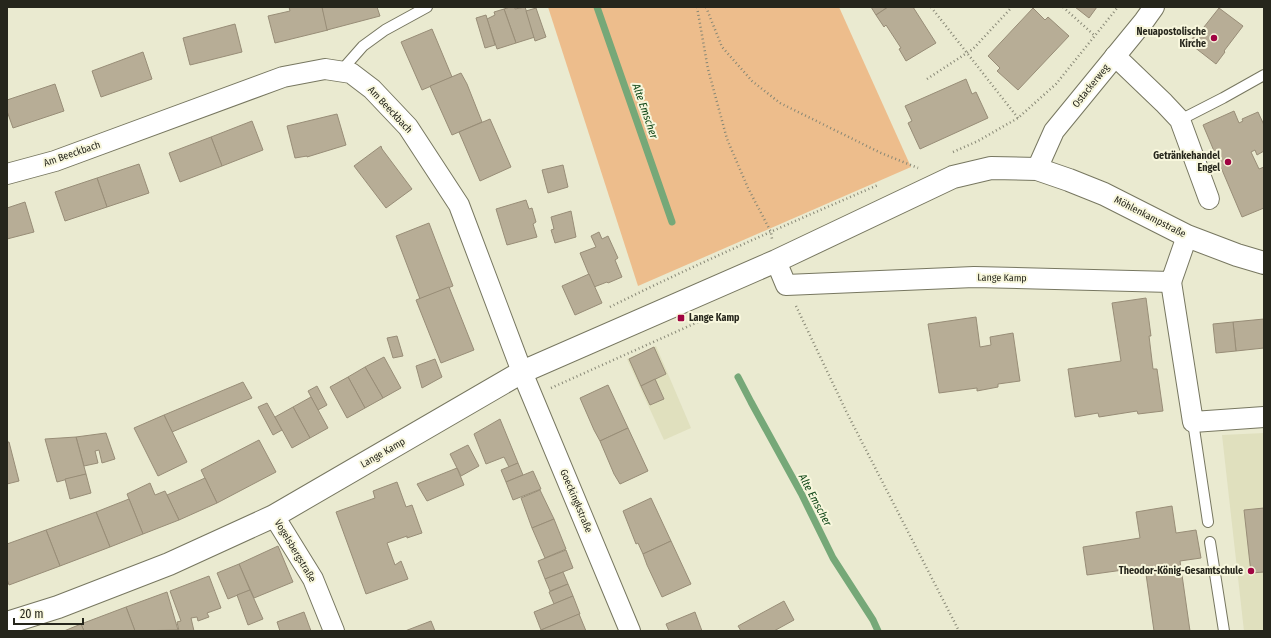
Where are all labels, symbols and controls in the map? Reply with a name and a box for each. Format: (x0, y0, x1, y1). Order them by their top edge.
place label: Neuapostolische Kirche (1137, 26, 1206, 50)
marker: Neuapostolische Kirche (1209, 33, 1219, 43)
street label: Ostackerweg (1070, 62, 1112, 110)
water label: Alte Emscher (629, 81, 661, 141)
street label: Am Beeckbach (365, 84, 415, 136)
street label: Am Beeckbach (42, 139, 102, 169)
place label: Getränkehandel Engel (1153, 150, 1220, 174)
marker: Getränkehandel Engel (1223, 157, 1233, 167)
street label: Möhlenkampstraße (1112, 194, 1188, 240)
street label: Lange Kamp (977, 272, 1027, 284)
place label: Lange Kamp (689, 312, 740, 324)
marker: Lange Kamp (676, 313, 686, 323)
street label: Lange Kamp (359, 435, 407, 471)
street label: Goeckingkstraße (557, 467, 595, 535)
water label: Alte Emscher (795, 471, 835, 529)
street label: Vogelsbergstraße (272, 518, 318, 584)
place label: Theodor-König-Gesamtschule (1119, 565, 1243, 577)
marker: Theodor-König-Gesamtschule (1246, 566, 1256, 576)
scale bar (14, 600, 83, 626)
text: 20 m (20, 607, 44, 621)

